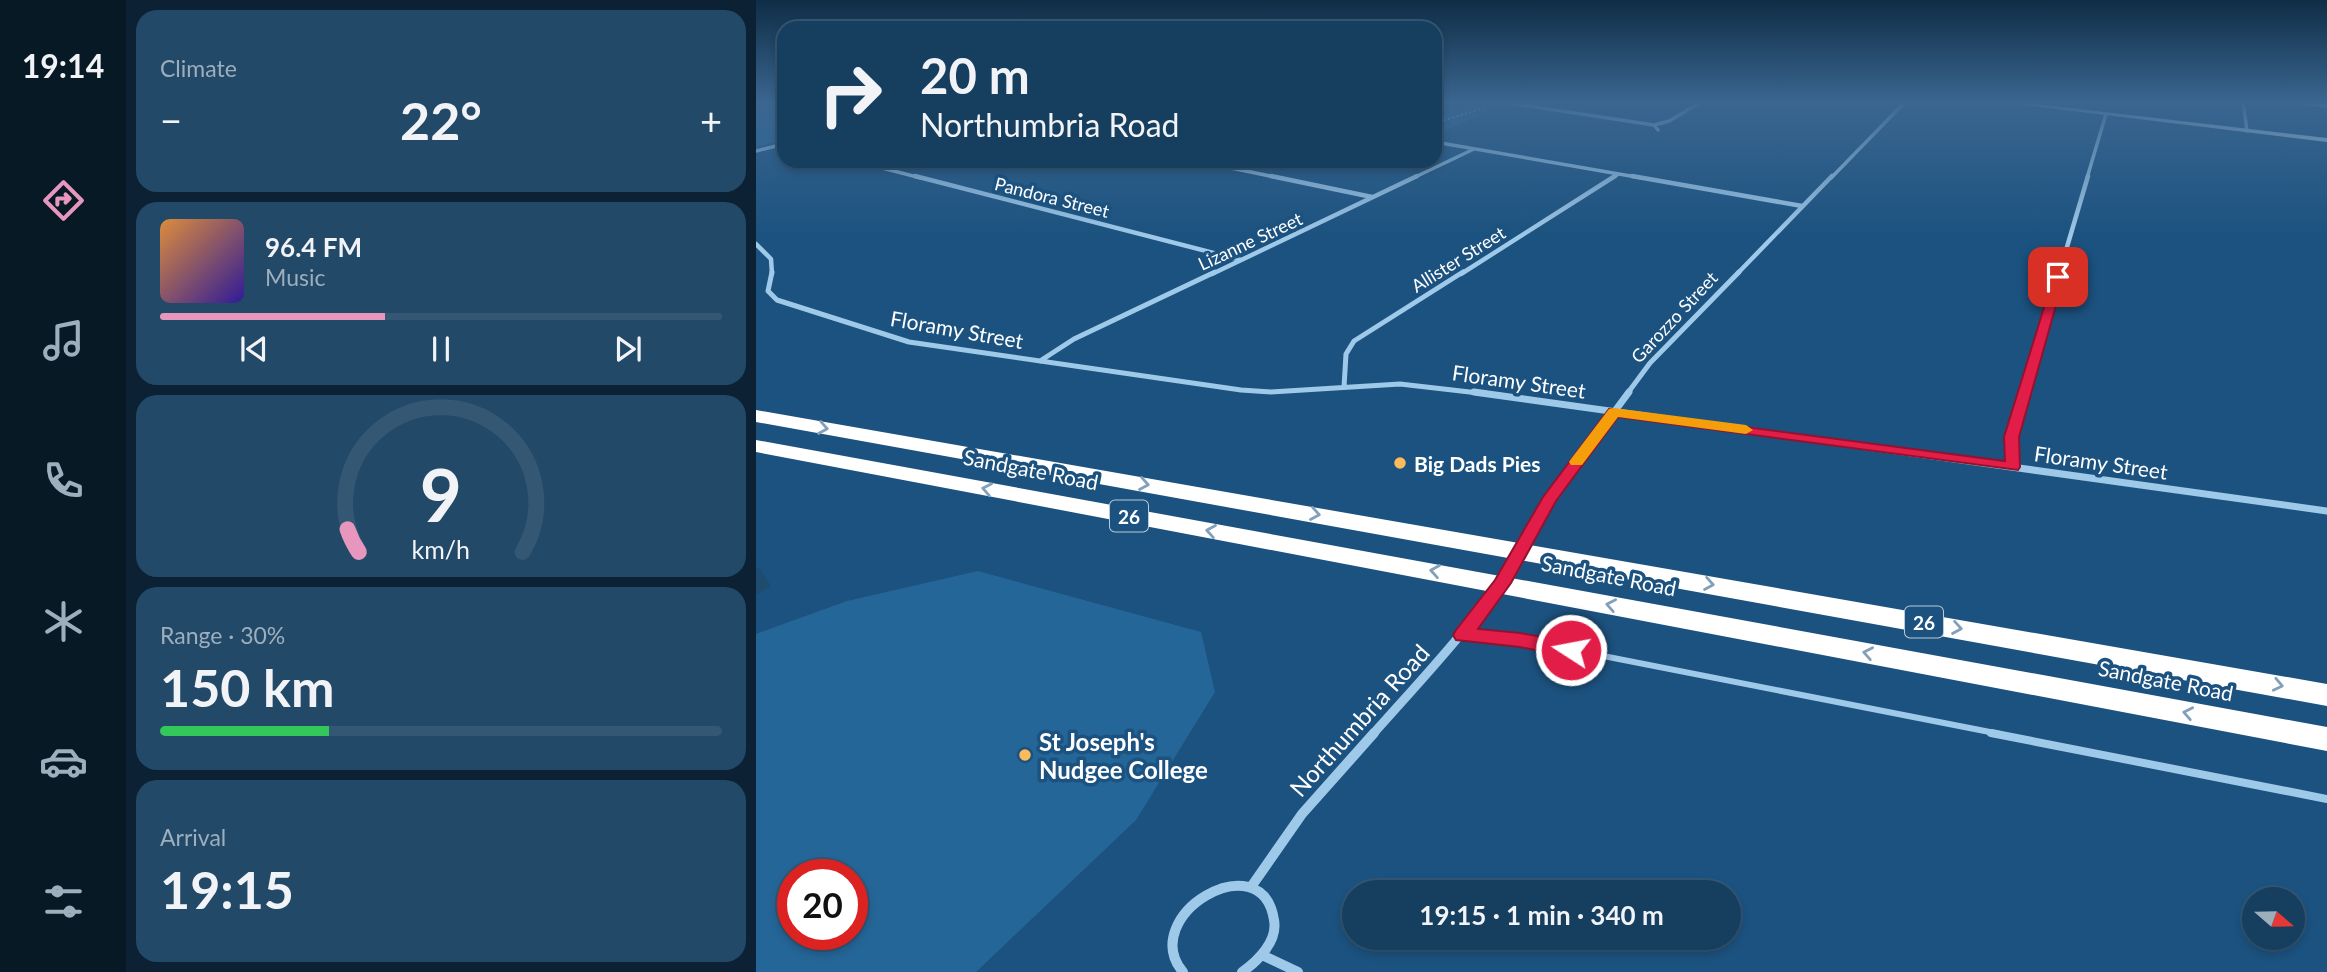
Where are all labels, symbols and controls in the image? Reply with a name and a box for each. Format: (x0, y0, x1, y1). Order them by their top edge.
text: 19:14 (22, 46, 104, 85)
text: 20 m (920, 46, 1030, 104)
icon: right (805, 49, 896, 140)
text: Climate (160, 54, 237, 82)
text: 22° (400, 89, 482, 151)
text: − (160, 97, 182, 143)
text: + (700, 97, 722, 143)
text: Northumbria Road (920, 105, 1180, 144)
street label: Pandora Street (993, 172, 1112, 222)
icon: directions (39, 176, 88, 225)
street label: Lizanne Street (1194, 207, 1306, 275)
street label: Allister Street (1407, 221, 1510, 297)
text: 96.4 FM (265, 231, 362, 263)
pin (2028, 247, 2088, 307)
icon: arrive (2039, 258, 2077, 296)
text: Music (265, 263, 325, 291)
street label: Garozzo Street (1626, 266, 1722, 367)
street label: Floramy Street (889, 305, 1026, 353)
icon: music (39, 316, 88, 365)
icon: previous (235, 330, 273, 368)
icon: pause (422, 330, 460, 368)
icon: next (609, 330, 647, 368)
street label: Floramy Street (1451, 359, 1588, 403)
one-way arrow (817, 419, 829, 434)
street label: Floramy Street (2033, 440, 2170, 484)
street label: Sandgate Road (961, 444, 1101, 494)
text: 9 (420, 450, 462, 538)
place label: Big Dads Pies (1414, 451, 1541, 476)
marker: Big Dads Pies (1392, 455, 1408, 471)
icon: phone (39, 456, 88, 505)
one-way arrow (1138, 476, 1150, 491)
one-way arrow (981, 483, 993, 498)
road number: 26 (1110, 500, 1148, 531)
one-way arrow (1310, 506, 1321, 521)
one-way arrow (1205, 524, 1217, 539)
text: km/h (412, 534, 470, 564)
street label: Sandgate Road (1539, 550, 1679, 600)
one-way arrow (1429, 565, 1441, 580)
one-way arrow (1703, 576, 1715, 591)
icon: climate (39, 597, 88, 646)
one-way arrow (1605, 598, 1617, 613)
road number: 26 (1905, 607, 1943, 638)
position arrow (1534, 613, 1608, 687)
one-way arrow (1951, 620, 1963, 635)
text: Range · 30% (160, 621, 285, 649)
street label: Northumbria Road (1283, 638, 1435, 802)
one-way arrow (1862, 646, 1874, 661)
street label: Sandgate Road (2096, 655, 2236, 705)
text: 150 km (160, 656, 334, 718)
one-way arrow (2272, 676, 2284, 691)
one-way arrow (2182, 706, 2194, 721)
place label: St Joseph's Nudgee College (1039, 727, 1208, 784)
icon: car (39, 737, 88, 786)
marker: St Joseph's Nudgee College (1017, 747, 1033, 763)
text: Arrival (160, 823, 226, 851)
text: 19:15 (160, 858, 294, 920)
speed limit sign: 20 (777, 859, 868, 950)
icon: filters (39, 877, 88, 926)
north arrow (2242, 887, 2305, 950)
map controls (2242, 887, 2305, 950)
text: 19:15 · 1 min · 340 m (1419, 899, 1664, 931)

